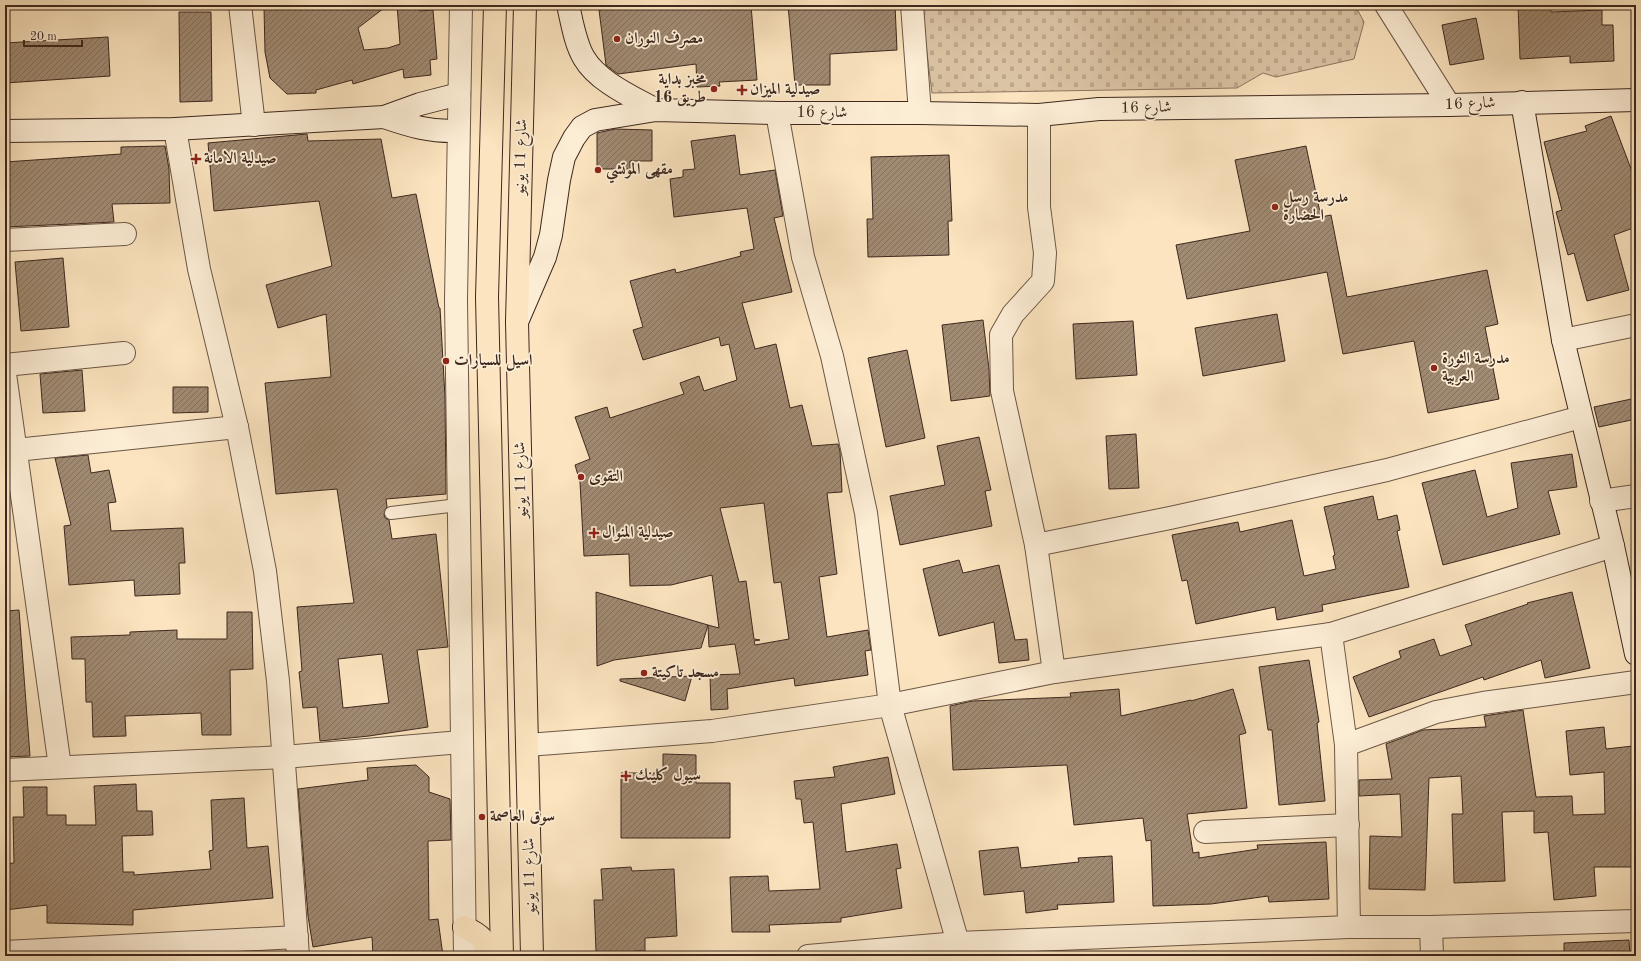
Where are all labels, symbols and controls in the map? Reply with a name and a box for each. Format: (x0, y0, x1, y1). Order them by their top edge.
scale bar (24, 22, 82, 48)
place label: مصرف النوران (625, 30, 703, 49)
text: 20 m (30, 31, 57, 43)
marker: مصرف النوران (612, 34, 622, 44)
place label: مخبز بداية طريق 16 (654, 72, 706, 107)
place label: صيدلية الميزان (750, 81, 820, 98)
marker: مخبز بداية طريق 16 (709, 84, 719, 94)
marker: صيدلية الميزان (737, 85, 747, 95)
street label: شارع 16 (1444, 95, 1496, 117)
street label: شارع 16 (1120, 100, 1172, 120)
street label: شارع 16 (797, 105, 847, 125)
street label: شارع 11 يونيو (512, 119, 534, 198)
place label: صيدلية الامانة (204, 149, 277, 167)
marker: صيدلية الامانة (191, 154, 201, 164)
place label: مقهى الموتشي (606, 162, 673, 184)
marker: مقهى الموتشي (593, 165, 603, 175)
place label: مدرسة رسل الحضارة (1283, 190, 1349, 224)
marker: مدرسة رسل الحضارة (1270, 202, 1280, 212)
place label: مدرسة الثورة العربية (1442, 350, 1510, 386)
place label: اسيل للسيارات (454, 352, 533, 371)
marker: اسيل للسيارات (441, 356, 451, 366)
marker: مدرسة الثورة العربية (1429, 363, 1439, 373)
street label: شارع 11 يونيو (512, 442, 534, 520)
place label: التقوى (589, 468, 623, 486)
marker: التقوى (576, 472, 586, 482)
place label: صيدلية المنوال (602, 524, 674, 542)
marker: صيدلية المنوال (589, 528, 599, 538)
place label: مسجد تاكيتة (652, 664, 719, 681)
marker: مسجد تاكيتة (639, 668, 649, 678)
place label: سيول كلينك (635, 766, 701, 785)
marker: سيول كلينك (620, 770, 632, 782)
place label: سوق العاصمة (490, 808, 555, 826)
marker: سوق العاصمة (477, 812, 487, 822)
street label: شارع 11 يونيو (521, 838, 543, 916)

